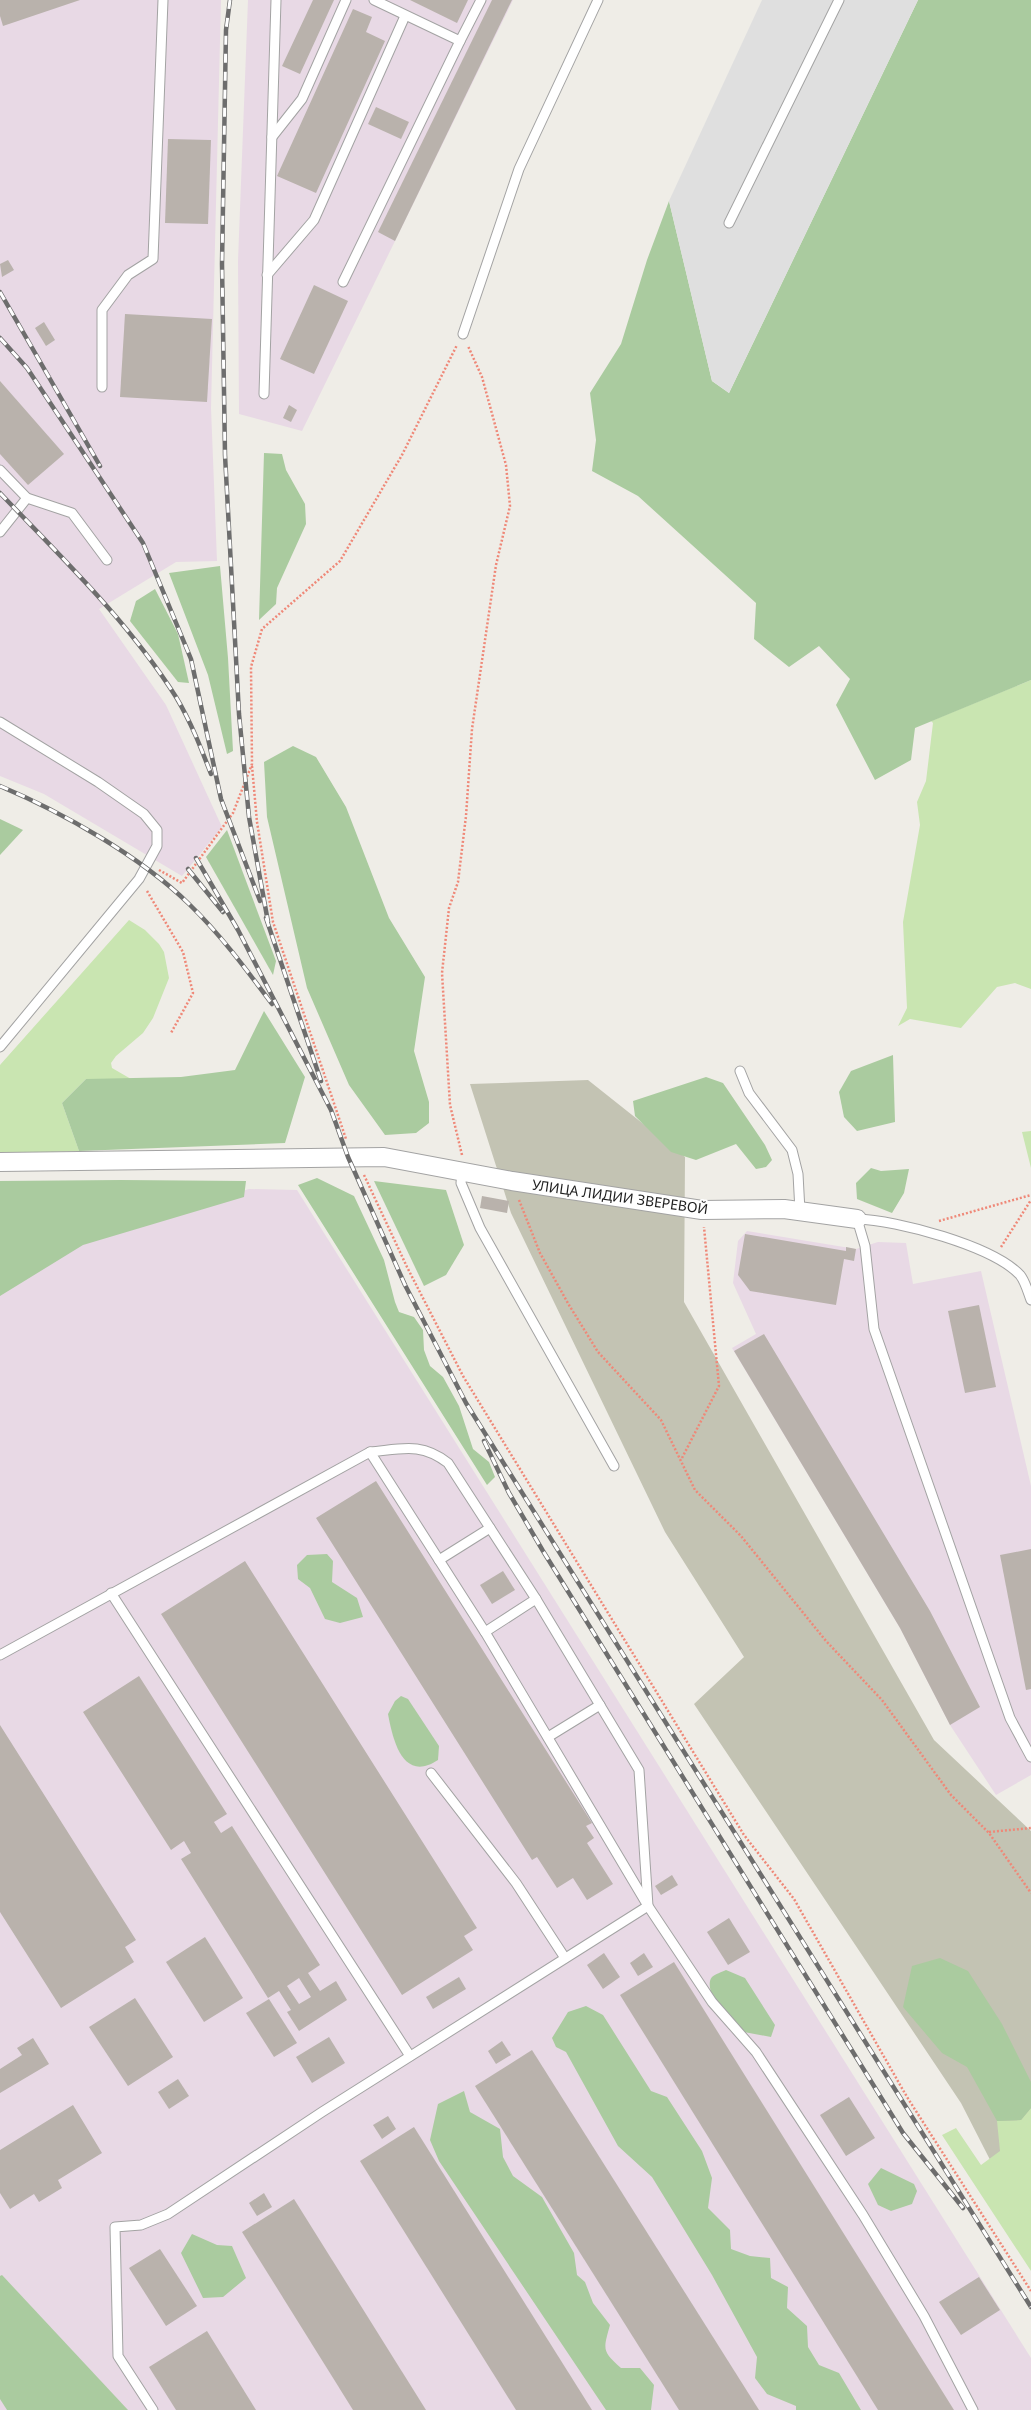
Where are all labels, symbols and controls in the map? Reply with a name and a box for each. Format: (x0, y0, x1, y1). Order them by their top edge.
street label: УЛИЦА ЛИДИИ ЗВЕРЕВОЙ (531, 1175, 709, 1218)

